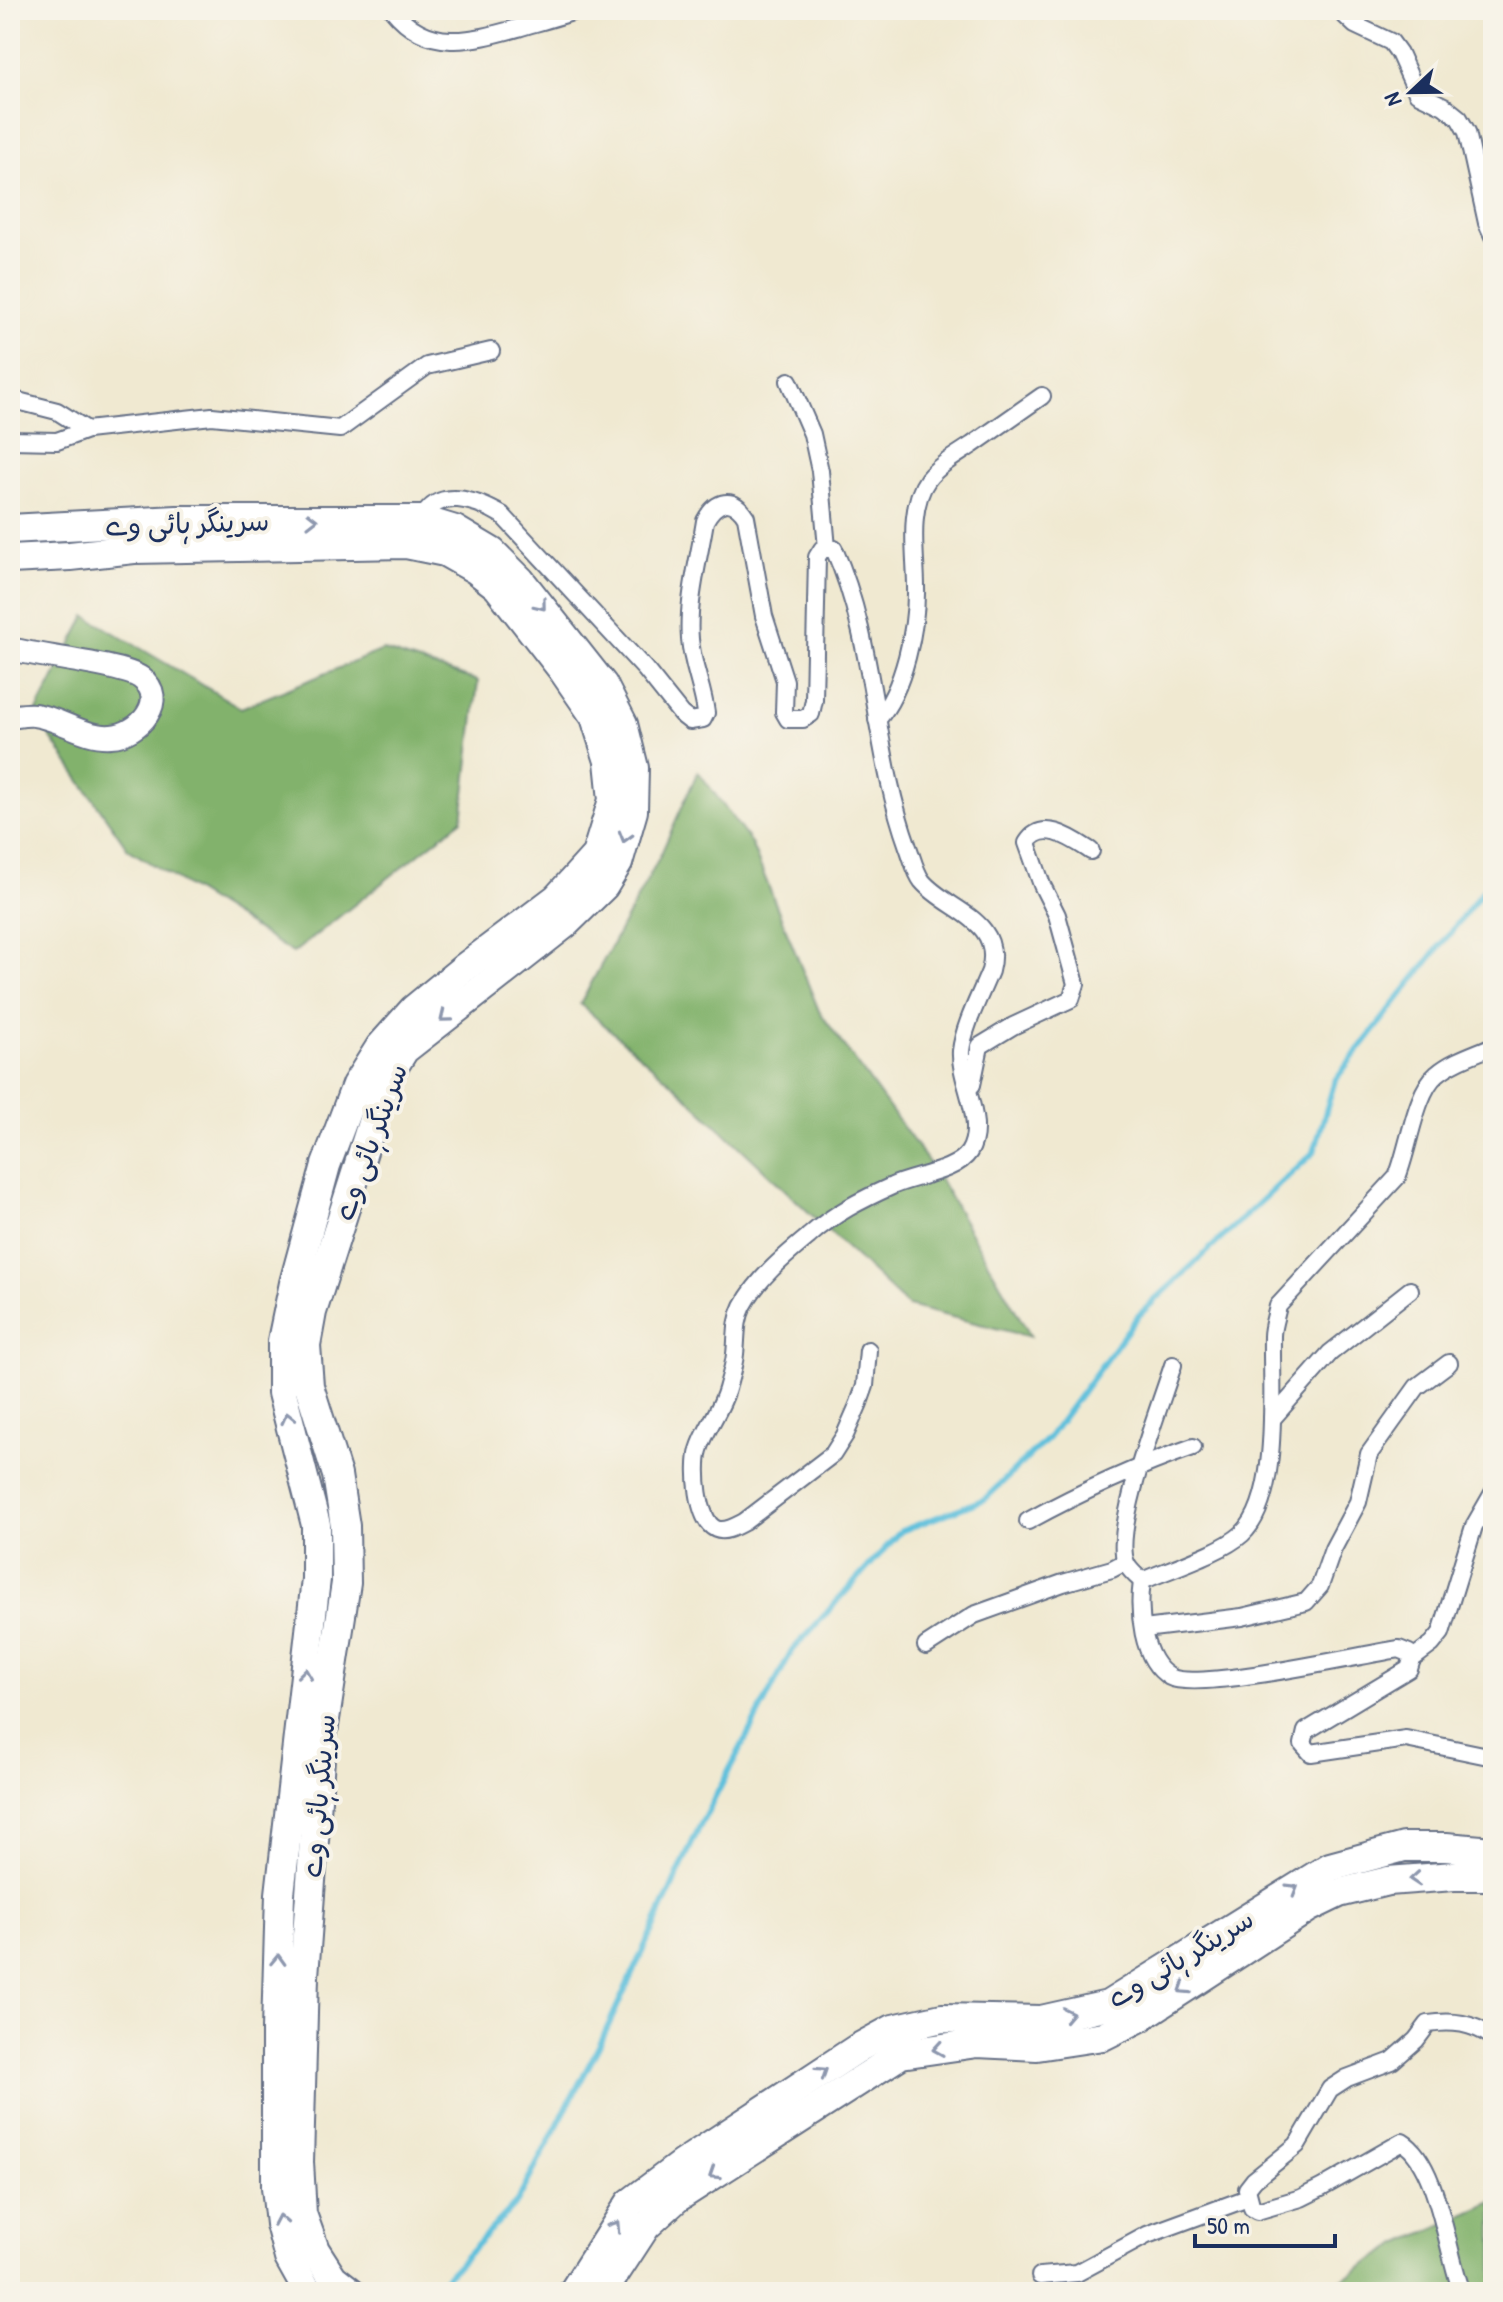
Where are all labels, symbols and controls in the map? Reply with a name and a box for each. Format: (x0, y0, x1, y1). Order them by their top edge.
north arrow (1371, 52, 1451, 132)
text: N (1376, 88, 1409, 111)
street label: سرینگر ہائی وے (104, 501, 270, 547)
one-way arrow (306, 511, 319, 529)
one-way arrow (531, 596, 545, 611)
one-way arrow (618, 829, 634, 843)
one-way arrow (439, 1007, 454, 1021)
street label: سرینگر ہائی وے (324, 1058, 418, 1226)
one-way arrow (280, 1412, 297, 1426)
one-way arrow (296, 1667, 313, 1681)
street label: سرینگر ہائی وے (292, 1712, 346, 1880)
one-way arrow (1408, 1870, 1421, 1887)
one-way arrow (1284, 1883, 1299, 1899)
street label: سرینگر ہائی وے (1100, 1899, 1261, 2018)
one-way arrow (269, 1953, 286, 1966)
one-way arrow (1178, 1979, 1193, 1994)
one-way arrow (1061, 2007, 1075, 2024)
one-way arrow (931, 2040, 945, 2057)
one-way arrow (813, 2067, 827, 2082)
one-way arrow (708, 2165, 722, 2180)
scale bar (1195, 2198, 1335, 2248)
text: 50 m (1207, 2209, 1250, 2241)
one-way arrow (273, 2213, 290, 2227)
one-way arrow (605, 2221, 620, 2235)

